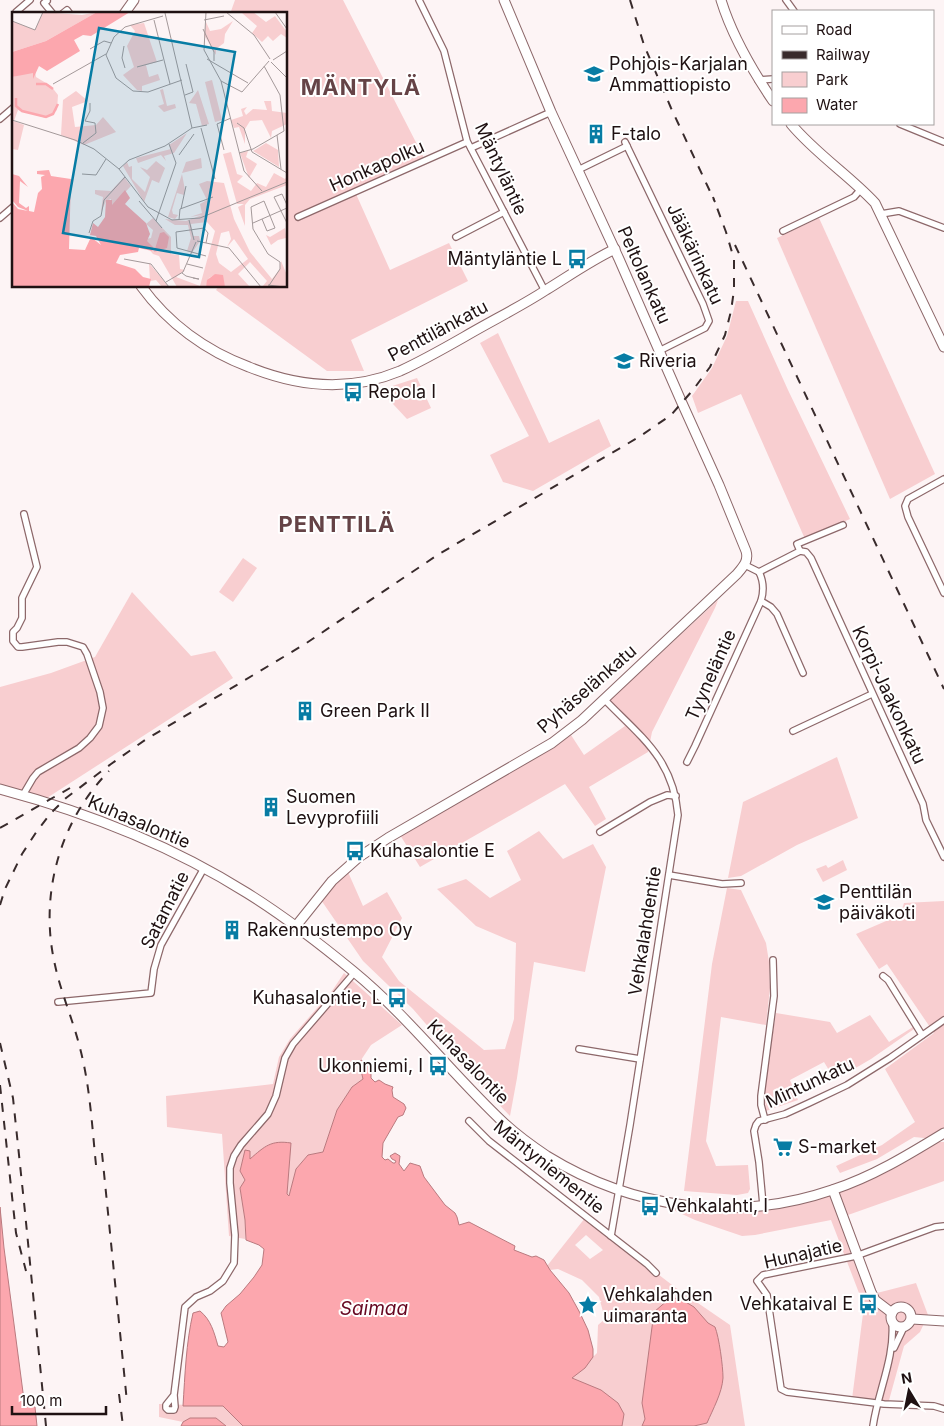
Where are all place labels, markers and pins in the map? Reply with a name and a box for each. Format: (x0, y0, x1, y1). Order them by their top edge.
place label: Pohjois-Karjalan Ammattiopisto (609, 53, 748, 95)
school or university icon: Pohjois-Karjalan Ammattiopisto (583, 63, 605, 85)
building icon: F-talo (585, 123, 607, 145)
place label: F-talo (611, 123, 661, 144)
place label: Mäntyläntie L (447, 248, 562, 269)
bus stop icon: Mäntyläntie L (566, 248, 588, 270)
school or university icon: Riveria (613, 350, 635, 372)
place label: Riveria (639, 350, 697, 371)
bus stop icon: Repola I (342, 381, 364, 403)
place label: Repola I (368, 381, 436, 402)
building icon: Green Park II (294, 700, 316, 722)
place label: Green Park II (320, 700, 430, 721)
place label: Suomen Levyprofiili (286, 786, 379, 828)
building icon: Suomen Levyprofiili (260, 796, 282, 818)
bus stop icon: Kuhasalontie E (344, 840, 366, 862)
place label: Kuhasalontie E (370, 840, 495, 861)
place label: Penttilän päiväkoti (839, 881, 915, 923)
school or university icon: Penttilän päiväkoti (813, 891, 835, 913)
building icon: Rakennustempo Oy (221, 919, 243, 941)
place label: Rakennustempo Oy (247, 919, 413, 940)
place label: Kuhasalontie, L (253, 987, 382, 1008)
bus stop icon: Kuhasalontie, L (386, 987, 408, 1009)
place label: Ukonniemi, I (318, 1055, 423, 1076)
bus stop icon: Ukonniemi, I (427, 1055, 449, 1077)
supermarket icon: S-market (772, 1136, 794, 1158)
place label: S-market (798, 1136, 877, 1157)
bus stop icon: Vehkalahti, I (639, 1195, 661, 1217)
place label: Vehkalahti, I (665, 1195, 768, 1216)
place label: Vehkalahden uimaranta (603, 1284, 713, 1326)
place label: Vehkataival E (740, 1293, 853, 1314)
bus stop icon: Vehkataival E (857, 1293, 879, 1315)
place icon: Vehkalahden uimaranta (577, 1294, 599, 1316)

